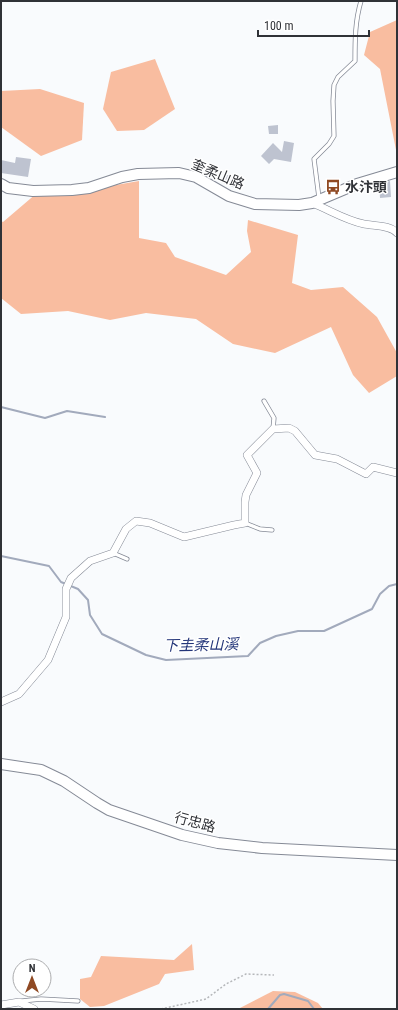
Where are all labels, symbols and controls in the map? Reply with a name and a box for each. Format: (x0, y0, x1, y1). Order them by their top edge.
scale bar (258, 12, 369, 38)
text: 100 m (264, 19, 294, 33)
street label: 奎柔山路 (189, 156, 247, 192)
bus stop icon: 水汴頭 (324, 178, 342, 196)
place label: 水汴頭 (345, 179, 387, 195)
water label: 下圭柔山溪 (163, 635, 241, 655)
street label: 行忠路 (173, 809, 217, 835)
north arrow (12, 958, 52, 998)
text: N (29, 962, 36, 975)

